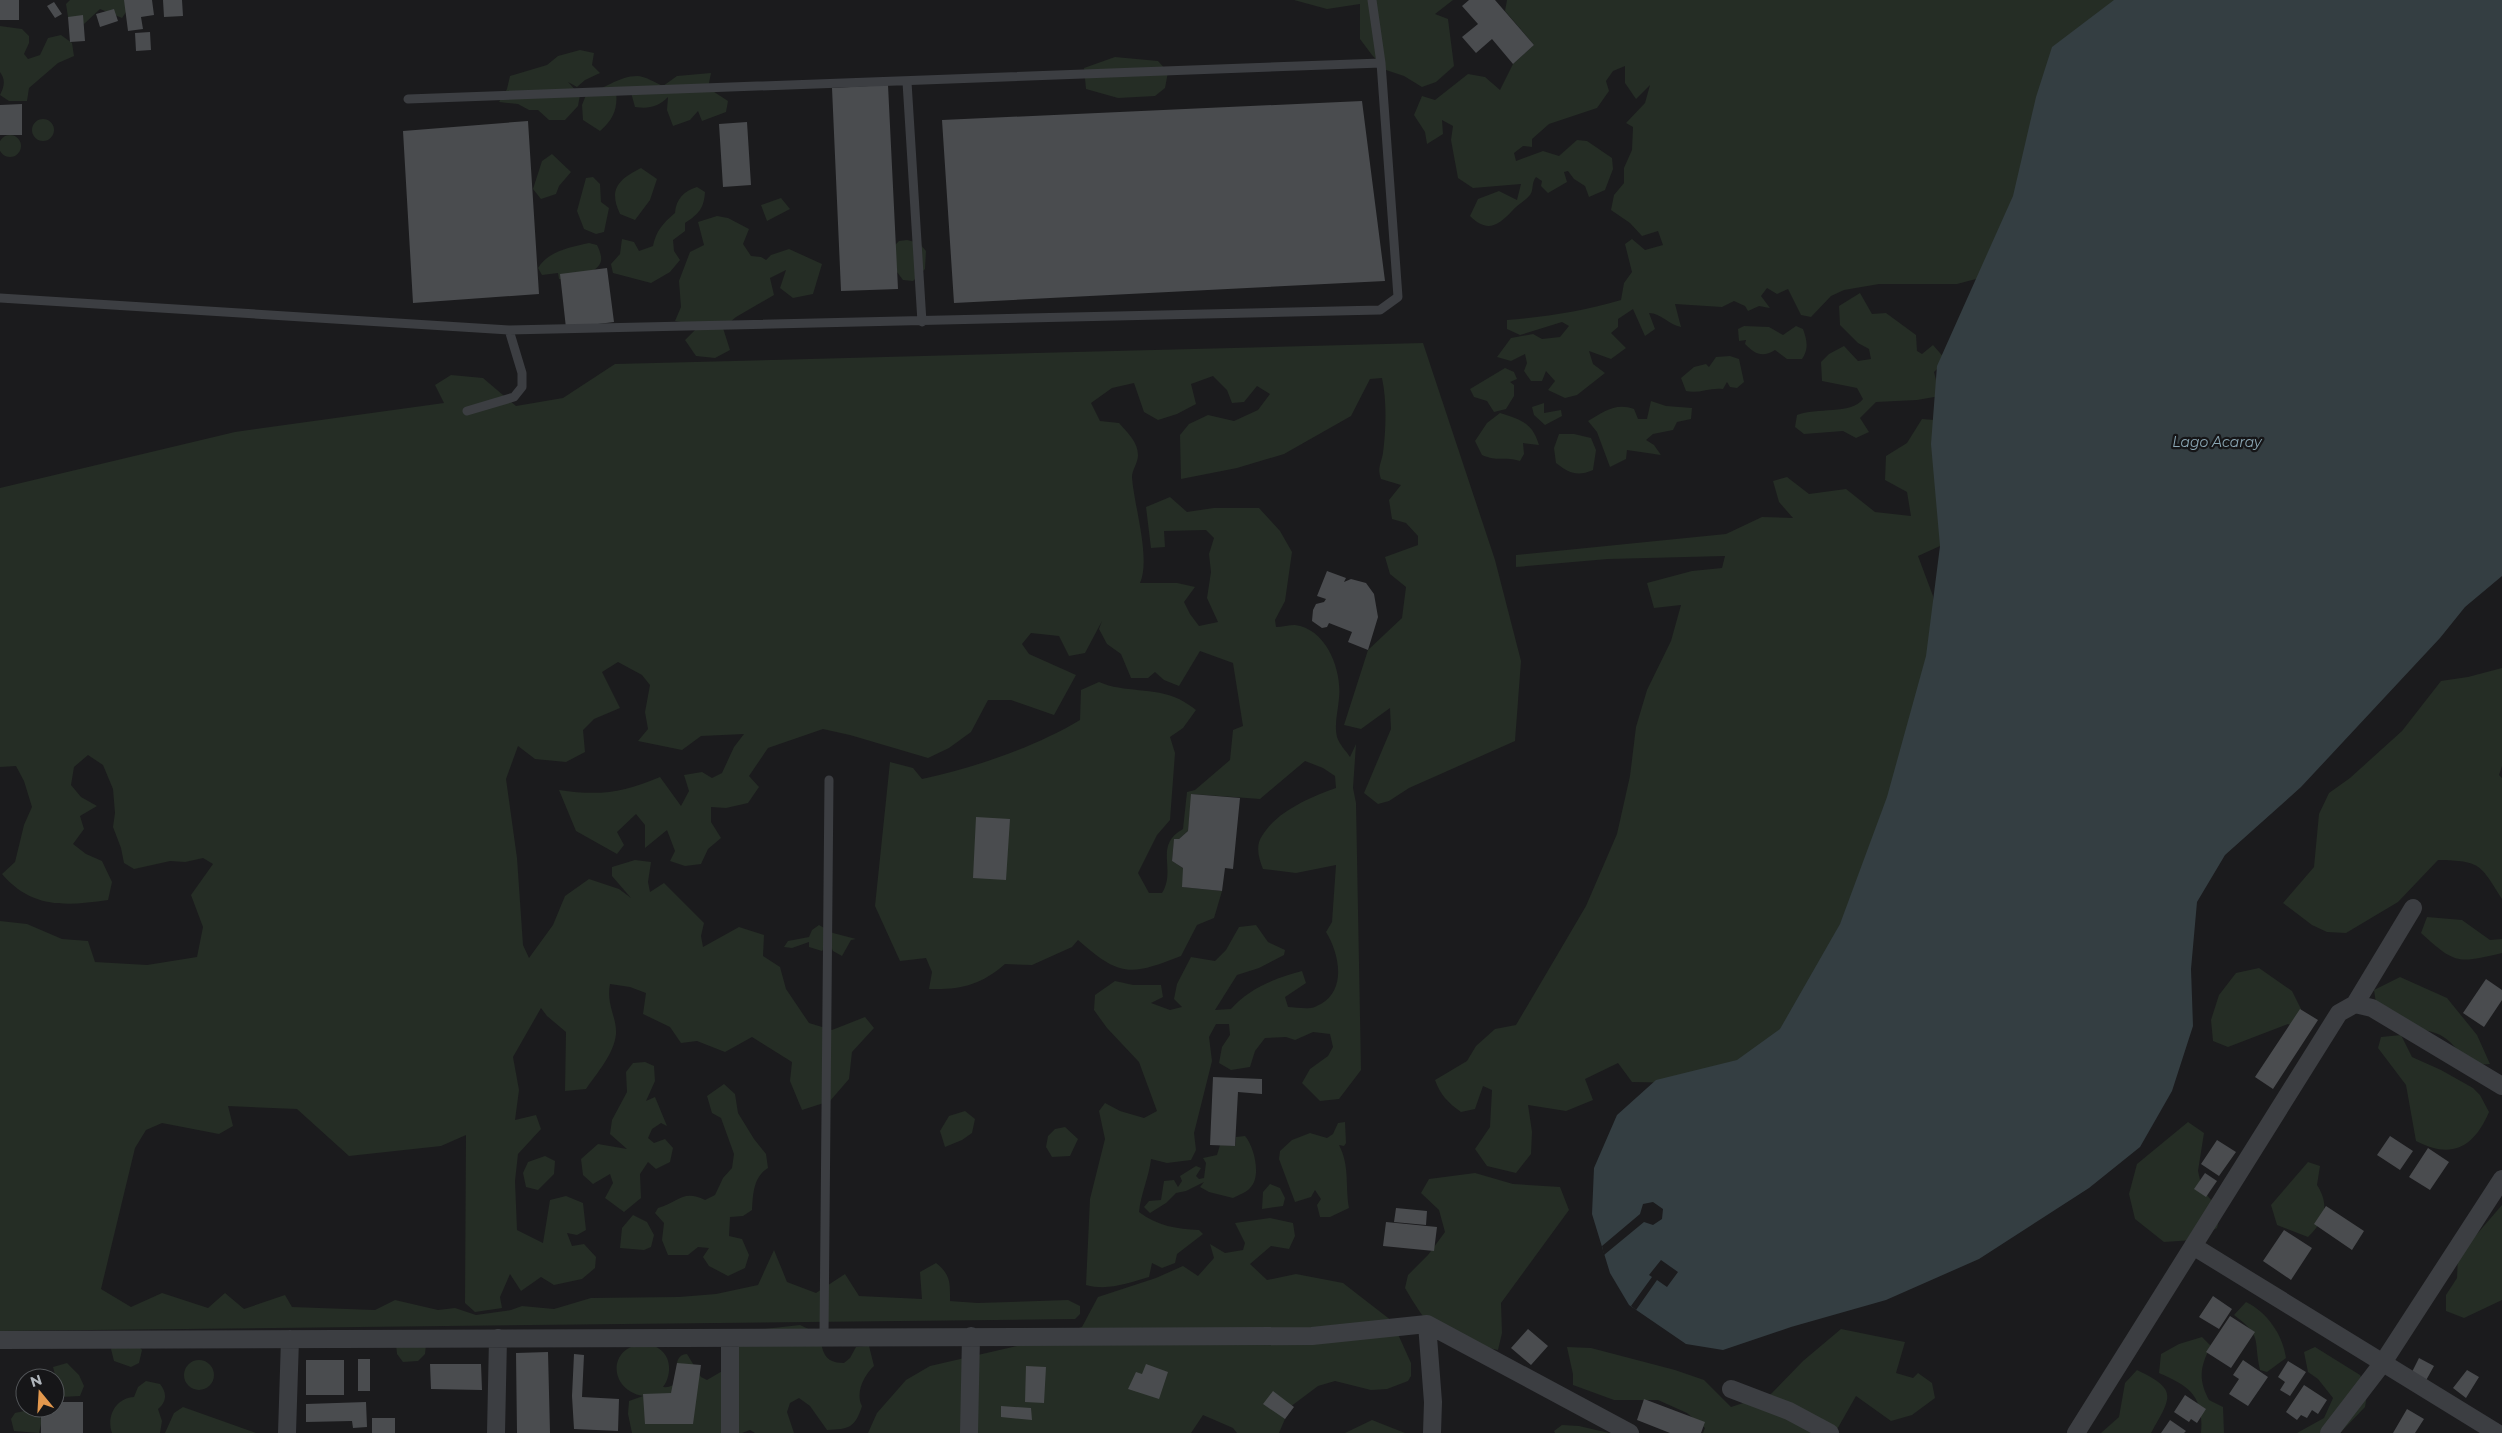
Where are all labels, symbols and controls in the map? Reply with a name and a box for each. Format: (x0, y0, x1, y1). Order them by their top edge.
water label: Lago Acaray (2172, 433, 2263, 451)
north arrow (15, 1368, 65, 1418)
text: N (28, 1370, 44, 1391)

